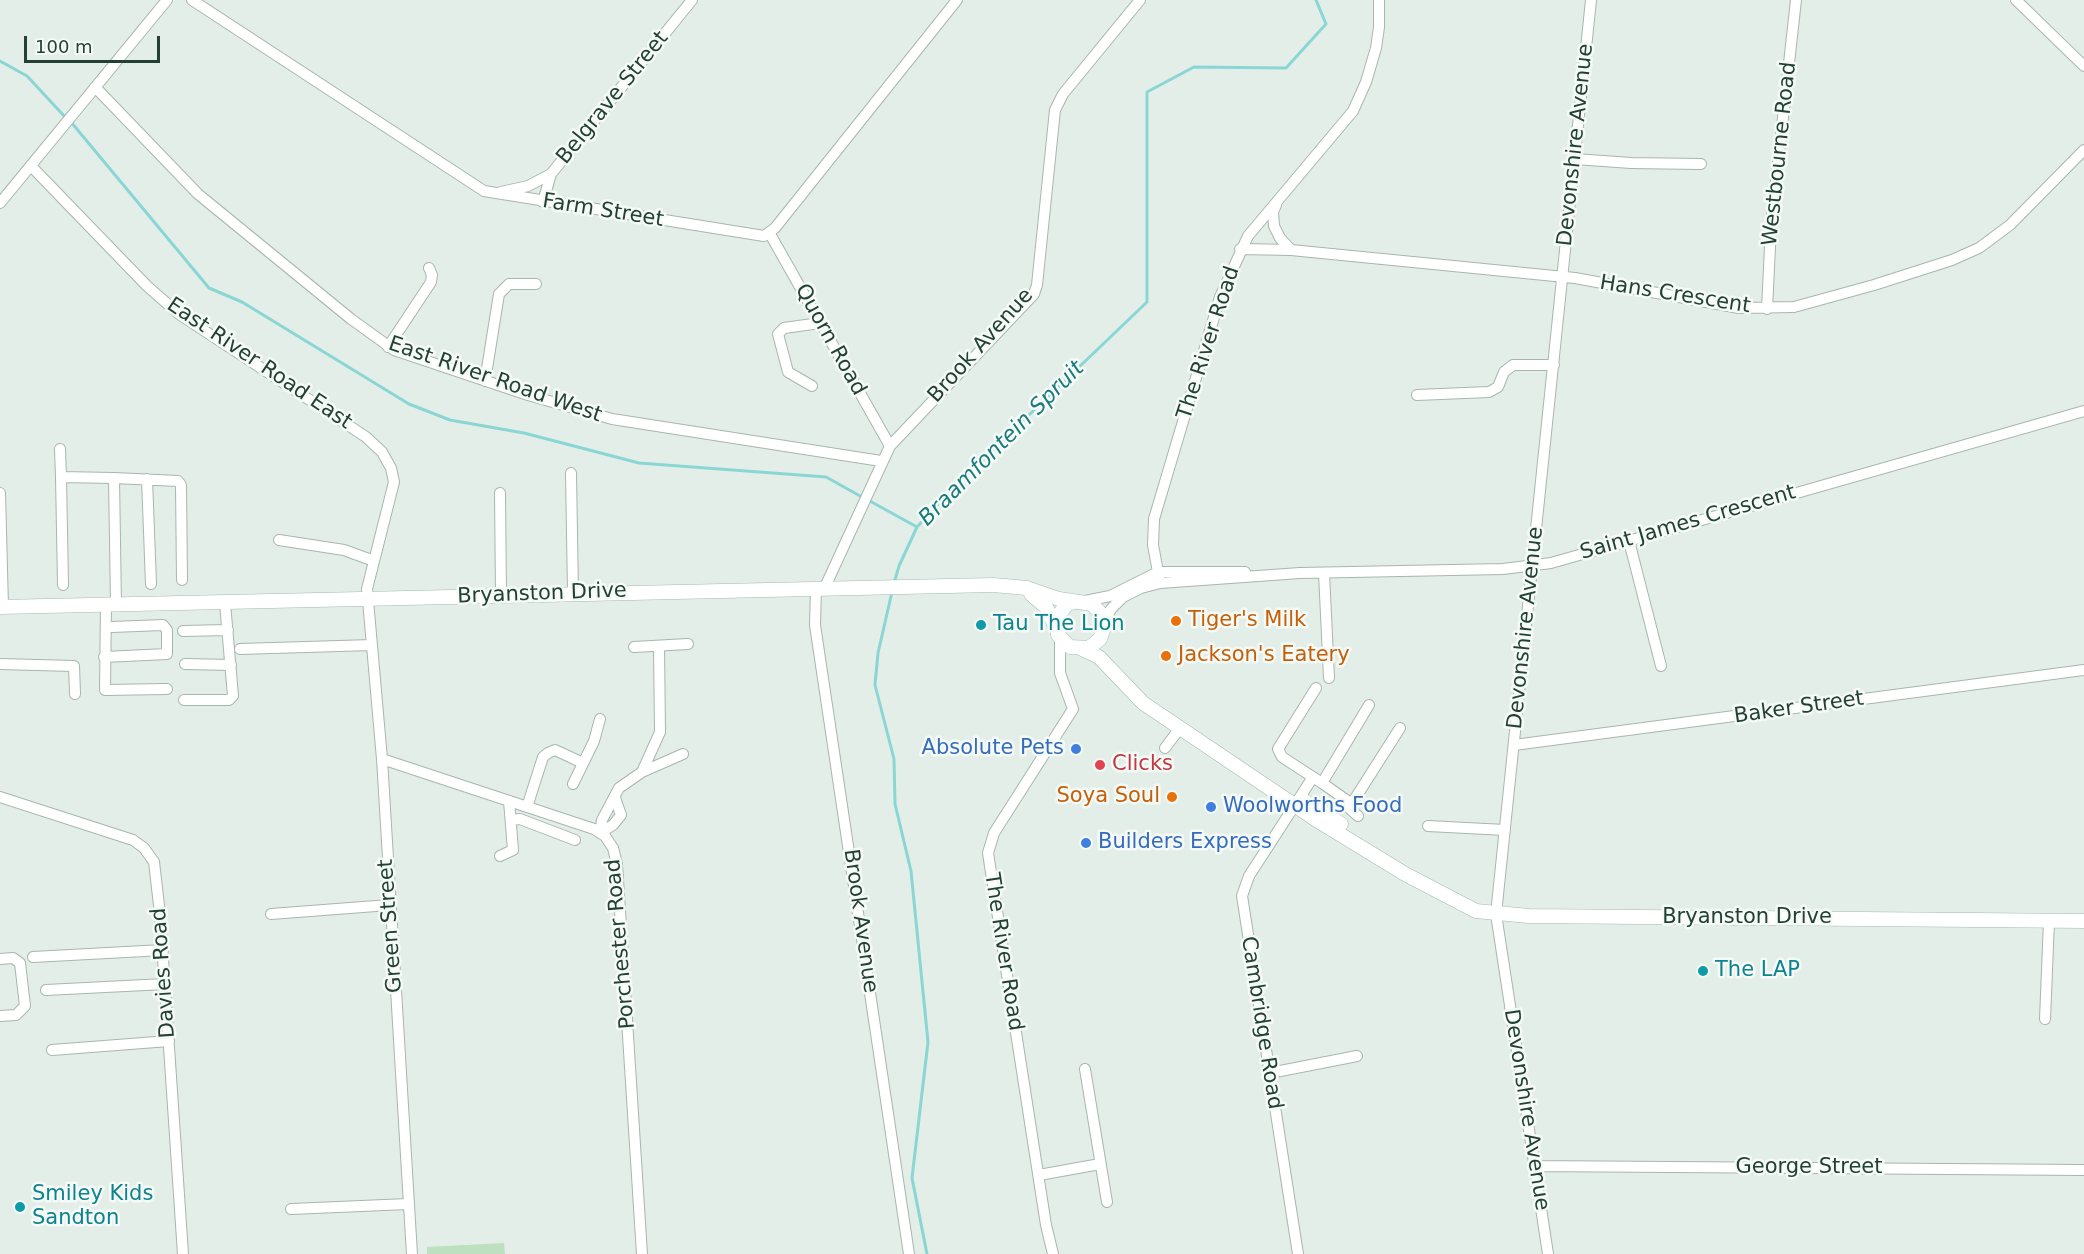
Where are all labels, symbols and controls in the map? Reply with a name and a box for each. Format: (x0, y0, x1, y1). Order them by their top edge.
scale bar (27, 24, 164, 62)
street label: Belgrave Street (552, 26, 674, 170)
text: 100 m (35, 36, 93, 57)
street label: Devonshire Avenue (1553, 42, 1599, 248)
street label: Westbourne Road (1758, 61, 1802, 247)
street label: Farm Street (541, 189, 665, 233)
street label: The River Road (1172, 263, 1246, 423)
street label: Hans Crescent (1598, 271, 1752, 319)
street label: Quorn Road (789, 280, 871, 400)
street label: Brook Avenue (923, 284, 1039, 408)
street label: East River Road East (162, 293, 356, 435)
street label: East River Road West (385, 332, 605, 428)
water label: Braamfontein Spruit (914, 356, 1090, 532)
street label: Saint James Crescent (1577, 480, 1799, 566)
street label: Devonshire Avenue (1503, 525, 1549, 731)
street label: Bryanston Drive (457, 578, 627, 610)
place label: Tiger's Milk (1188, 608, 1306, 634)
place label: Tau The Lion (993, 612, 1125, 638)
marker: Tiger's Milk (1169, 614, 1183, 628)
marker: Tau The Lion (974, 618, 988, 632)
place label: Jackson's Eatery (1178, 643, 1350, 669)
marker: Jackson's Eatery (1159, 649, 1173, 663)
street label: Baker Street (1733, 686, 1865, 730)
place label: Absolute Pets (922, 736, 1064, 762)
marker: Absolute Pets (1069, 742, 1083, 756)
place label: Clicks (1112, 752, 1173, 778)
marker: Clicks (1093, 758, 1107, 772)
place label: Soya Soul (1057, 784, 1160, 810)
marker: Soya Soul (1165, 790, 1179, 804)
place label: Woolworths Food (1223, 794, 1402, 820)
marker: Woolworths Food (1204, 800, 1218, 814)
place label: Builders Express (1098, 830, 1272, 856)
marker: Builders Express (1079, 836, 1093, 850)
street label: Brook Avenue (837, 847, 883, 995)
street label: Green Street (374, 858, 408, 994)
street label: Porchester Road (601, 858, 641, 1030)
street label: The River Road (978, 871, 1028, 1033)
street label: Bryanston Drive (1662, 905, 1832, 931)
street label: Davies Road (147, 907, 181, 1039)
street label: Cambridge Road (1235, 935, 1287, 1111)
place label: The LAP (1715, 958, 1800, 984)
marker: The LAP (1696, 964, 1710, 978)
street label: Devonshire Avenue (1498, 1008, 1554, 1212)
street label: George Street (1735, 1155, 1883, 1181)
place label: Smiley Kids Sandton (32, 1182, 153, 1232)
marker: Smiley Kids Sandton (13, 1200, 27, 1214)

